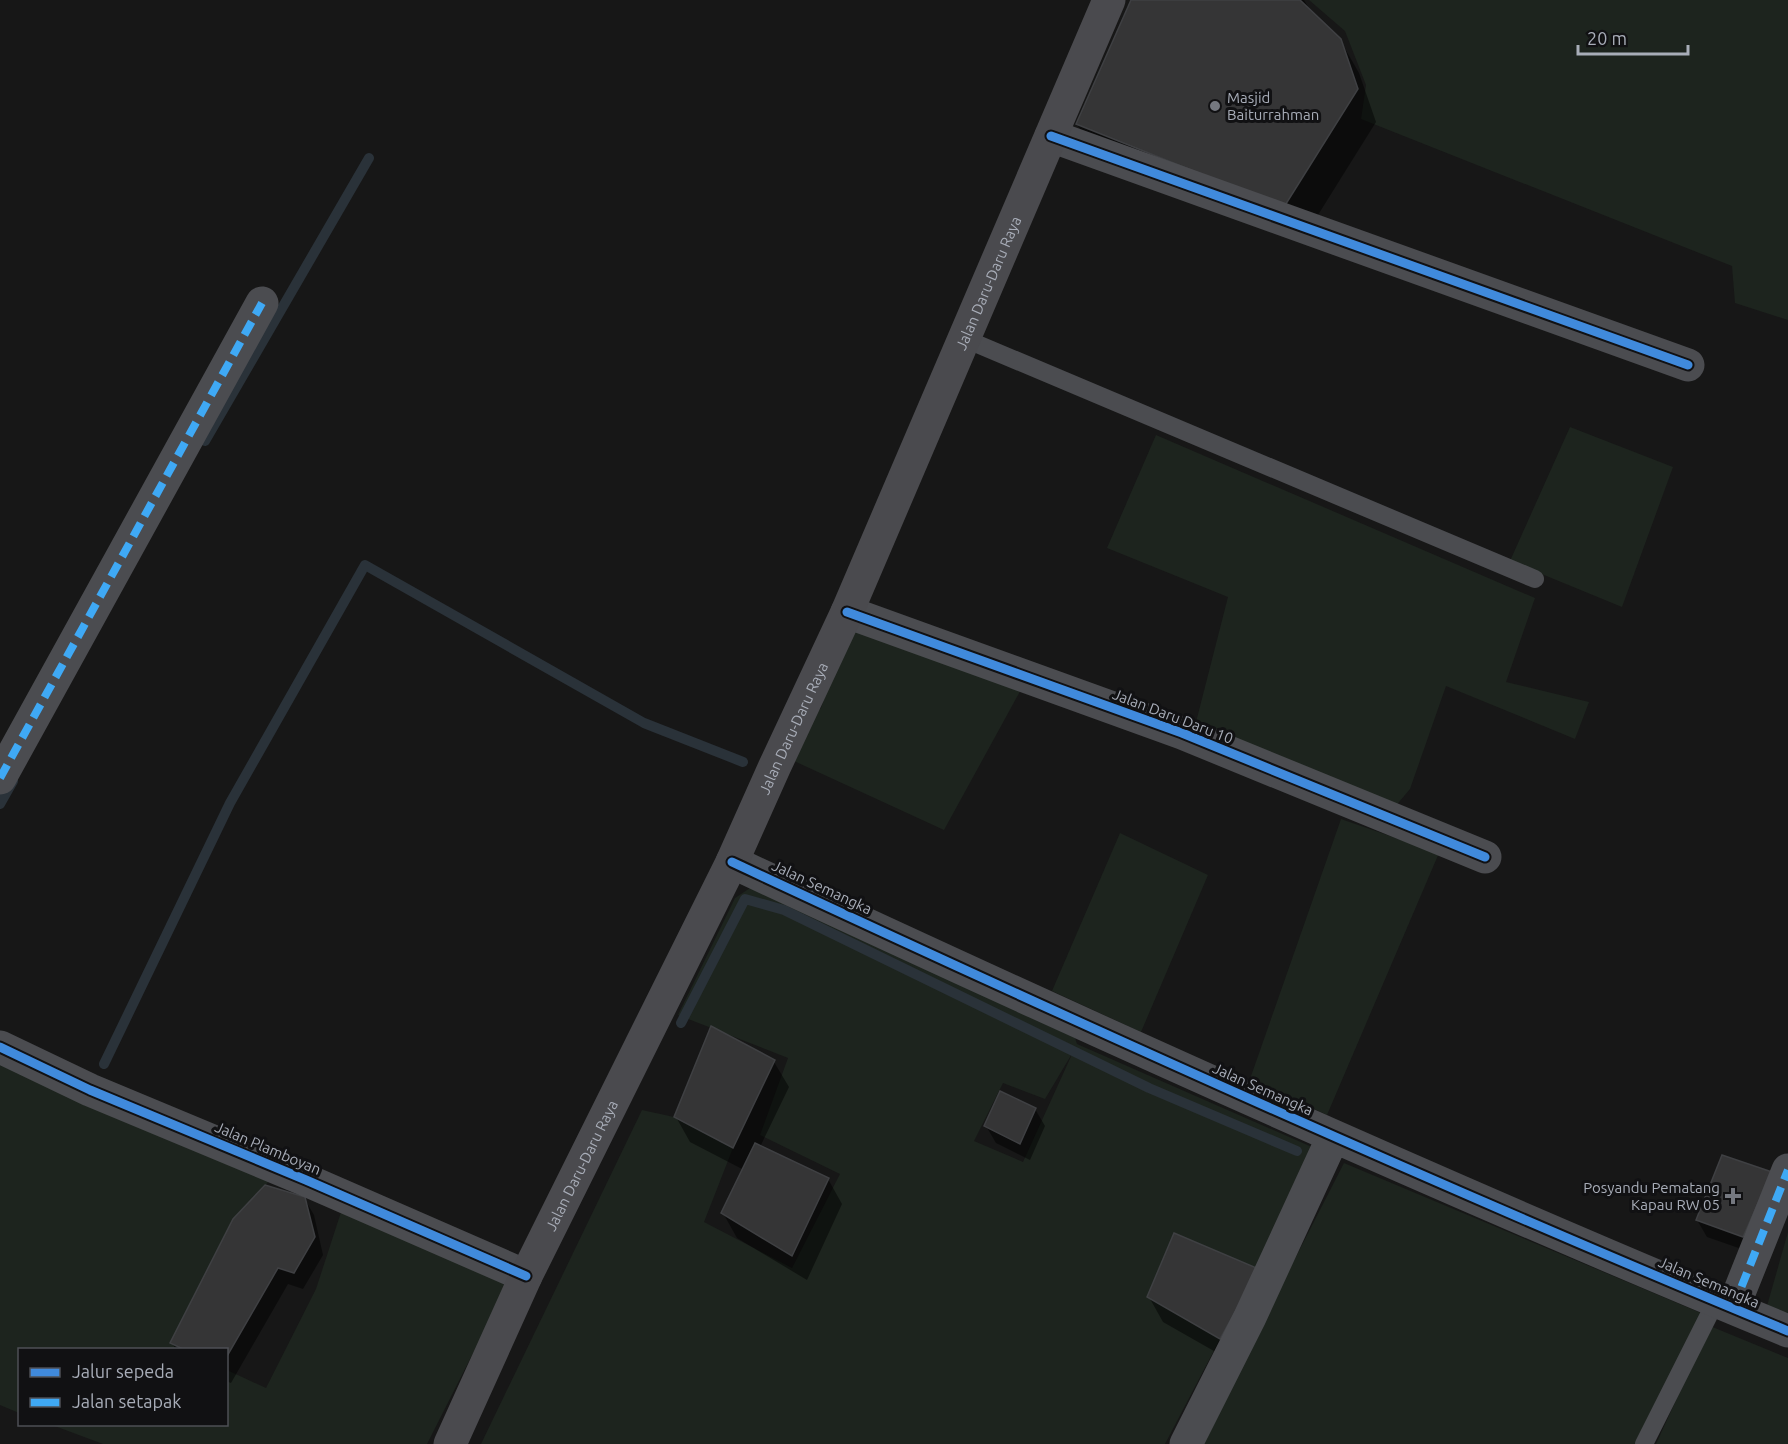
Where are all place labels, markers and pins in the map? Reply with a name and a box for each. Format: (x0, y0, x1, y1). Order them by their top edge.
place label: Masjid Baiturrahman (1227, 89, 1319, 123)
marker: Masjid Baiturrahman (1208, 99, 1222, 113)
place label: Posyandu Pematang Kapau RW 05 (1583, 1179, 1720, 1213)
marker: Posyandu Pematang Kapau RW 05 (1724, 1187, 1742, 1205)

